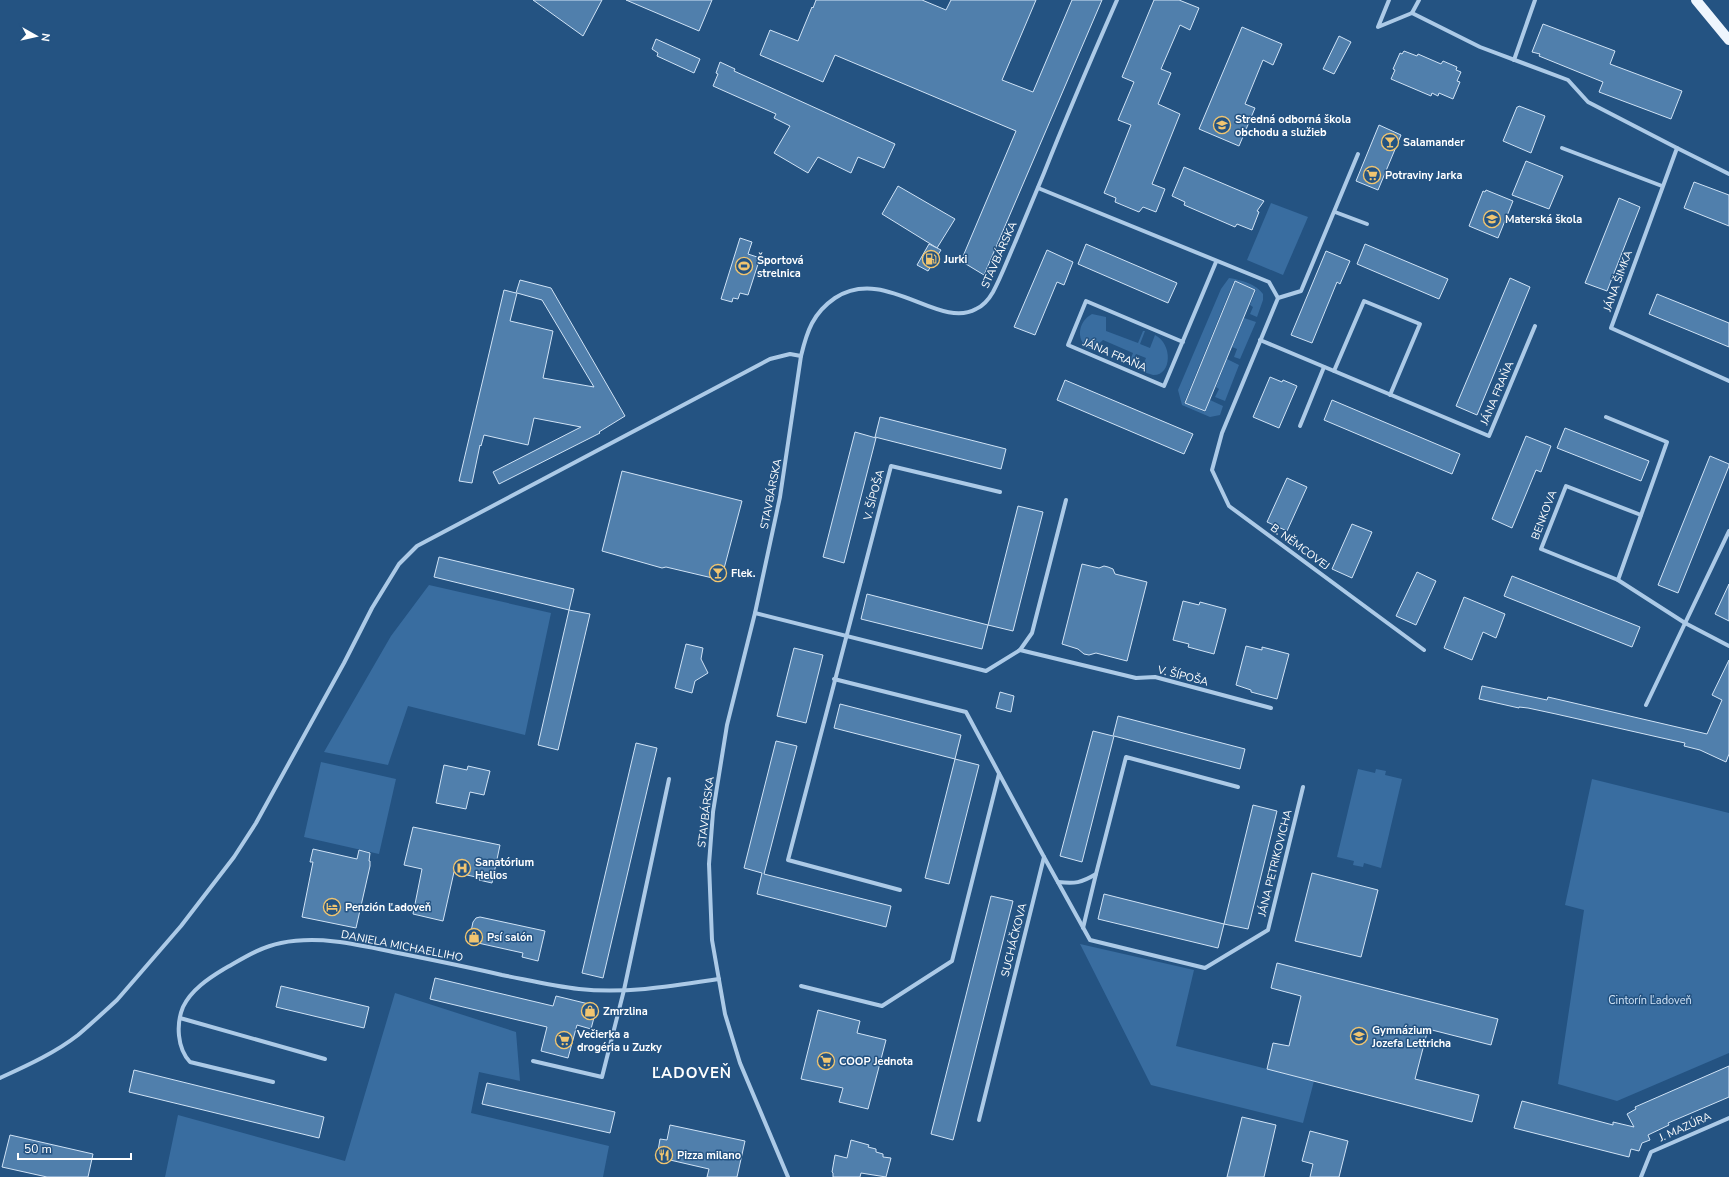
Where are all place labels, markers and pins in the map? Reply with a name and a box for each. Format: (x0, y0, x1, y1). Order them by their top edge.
place label: Stredná odborná škola obchodu a služieb (1235, 112, 1351, 140)
school or university icon: Stredná odborná škola obchodu a služieb (1212, 115, 1232, 135)
bar icon: Salamander (1380, 132, 1400, 152)
place label: Salamander (1403, 135, 1465, 150)
supermarket icon: Potraviny Jarka (1362, 165, 1382, 185)
place label: Potraviny Jarka (1385, 168, 1462, 183)
school or university icon: Materská škola (1482, 209, 1502, 229)
place label: Materská škola (1505, 212, 1582, 227)
fuel station icon: Jurki (921, 249, 941, 269)
place label: Športová strelnica (757, 252, 804, 281)
place label: Jurki (943, 252, 967, 267)
sports icon: Športová strelnica (734, 256, 754, 276)
bar icon: Flek. (708, 563, 728, 583)
place label: Flek. (731, 566, 756, 581)
place label: Sanatórium Helios (475, 855, 534, 883)
hospital icon: Sanatórium Helios (452, 858, 472, 878)
hotel icon: Penzión Ľadoveň (322, 897, 342, 917)
place label: Penzión Ľadoveň (345, 900, 431, 915)
shop icon: Psí salón (464, 927, 484, 947)
place label: Psí salón (487, 930, 533, 945)
shop icon: Zmrzlina (580, 1001, 600, 1021)
place label: Zmrzlina (603, 1004, 648, 1019)
place label: Gymnázium Jozefa Lettricha (1371, 1023, 1451, 1051)
school or university icon: Gymnázium Jozefa Lettricha (1349, 1026, 1369, 1046)
place label: Večierka a drogéria u Zuzky (576, 1027, 662, 1055)
supermarket icon: Večierka a drogéria u Zuzky (554, 1030, 574, 1050)
supermarket icon: COOP Jednota (816, 1051, 836, 1071)
place label: COOP Jednota (839, 1054, 913, 1069)
restaurant icon: Pizza milano (654, 1145, 674, 1165)
place label: Pizza milano (677, 1148, 741, 1163)

